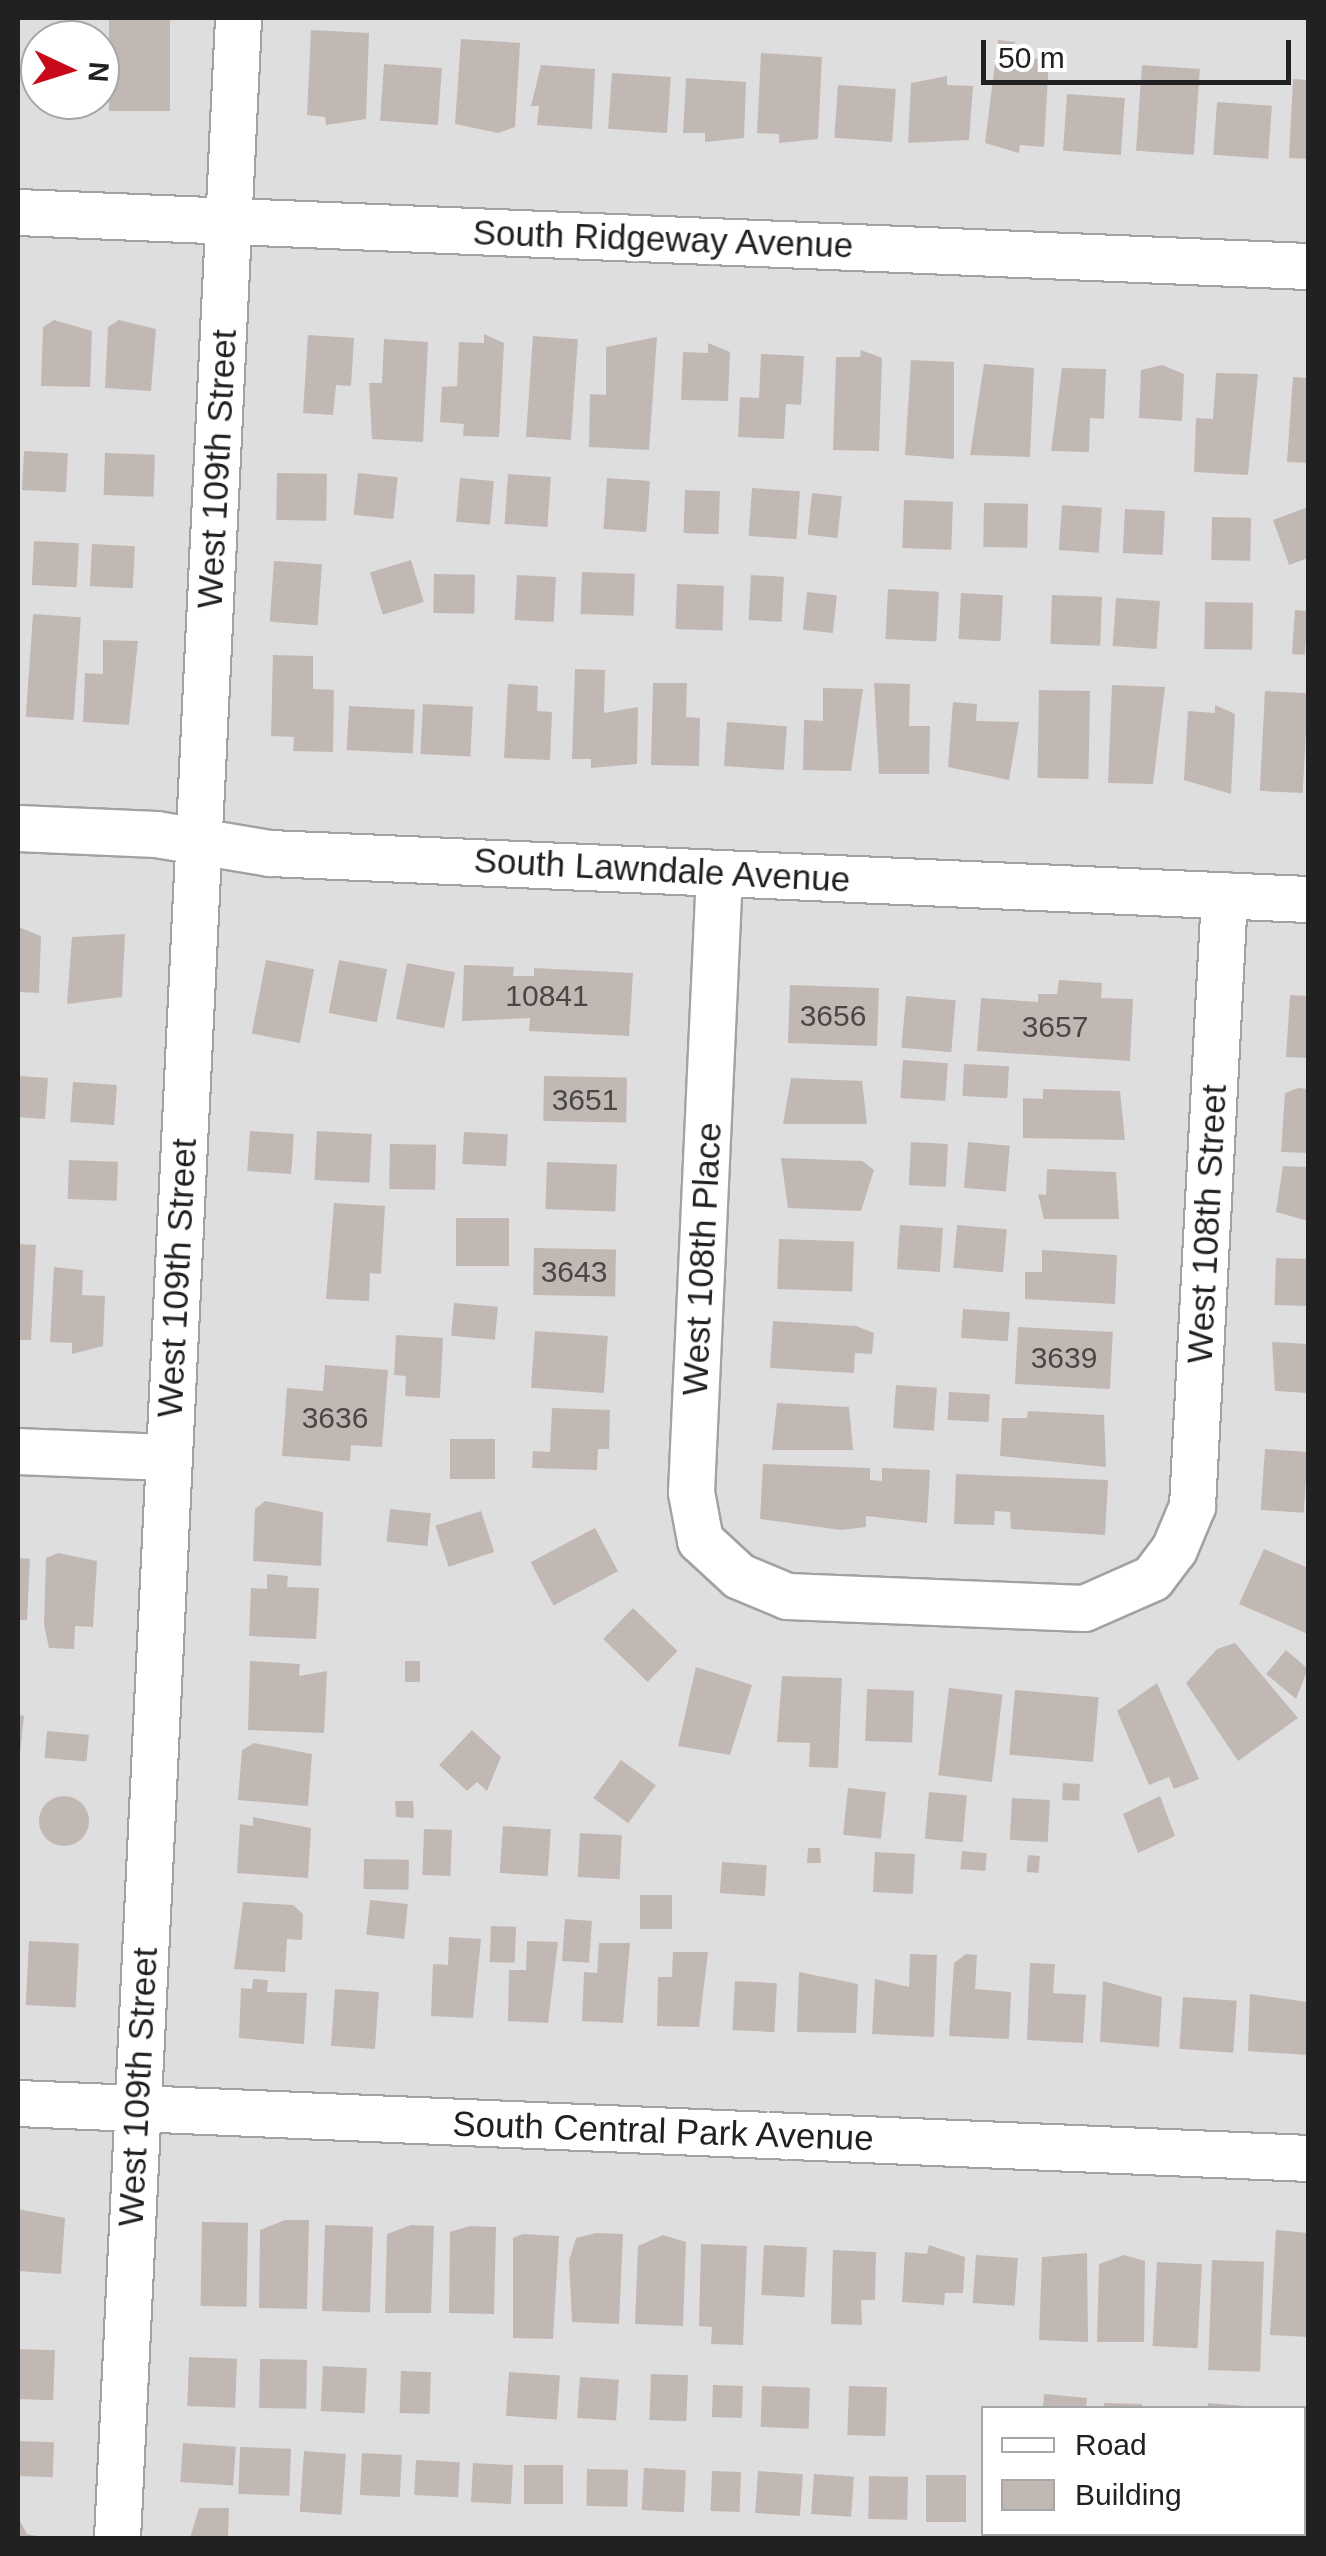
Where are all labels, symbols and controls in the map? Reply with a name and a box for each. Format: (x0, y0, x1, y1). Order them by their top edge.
north arrow (20, 20, 120, 120)
scale bar (986, 20, 1296, 82)
text: 50 m (998, 41, 1065, 74)
text: N (82, 61, 115, 83)
street label: South Ridgeway Avenue (471, 211, 855, 267)
street label: West 109th Street (189, 328, 245, 610)
street label: South Lawndale Avenue (472, 839, 852, 901)
house number: 10841 (505, 978, 589, 1014)
house number: 3656 (800, 998, 866, 1034)
house number: 3657 (1022, 1009, 1088, 1045)
house number: 3651 (552, 1082, 618, 1118)
street label: West 108th Street (1179, 1083, 1235, 1365)
street label: West 108th Place (674, 1121, 730, 1397)
street label: West 109th Street (149, 1137, 205, 1419)
house number: 3643 (541, 1254, 607, 1290)
house number: 3639 (1031, 1340, 1097, 1376)
house number: 3636 (302, 1400, 368, 1436)
street label: West 109th Street (110, 1946, 166, 2228)
street label: South Central Park Avenue (451, 2103, 875, 2159)
legend (981, 2406, 1306, 2536)
text: Road (1075, 2428, 1147, 2461)
text: Building (1075, 2478, 1182, 2511)

